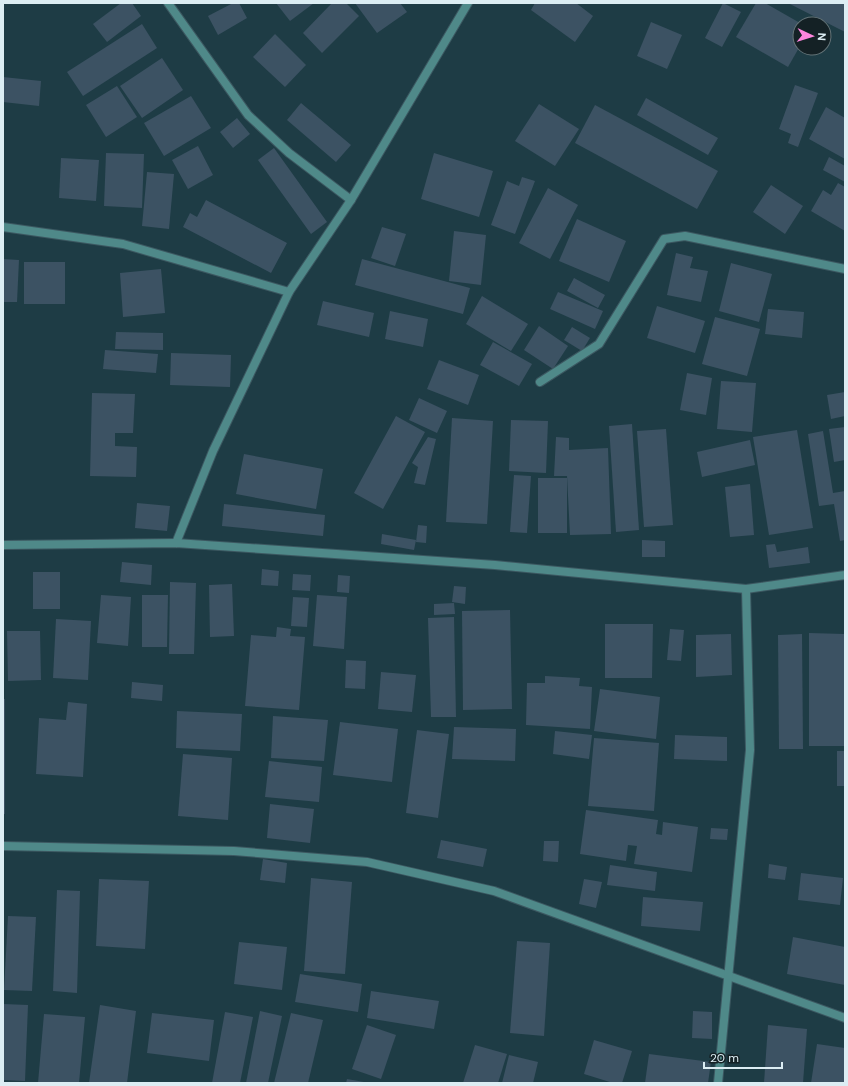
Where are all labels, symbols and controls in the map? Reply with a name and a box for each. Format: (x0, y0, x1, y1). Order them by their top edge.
north arrow (792, 16, 832, 56)
text: N (815, 32, 829, 41)
scale bar (704, 1044, 782, 1070)
text: 20 m (710, 1050, 739, 1066)

